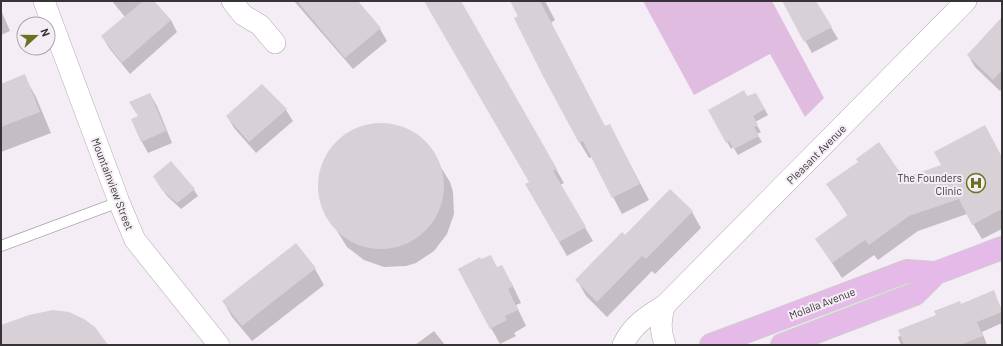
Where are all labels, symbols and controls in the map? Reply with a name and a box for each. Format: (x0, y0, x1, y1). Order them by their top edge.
north arrow (16, 16, 56, 56)
text: N (38, 26, 53, 38)
street label: Pleasant Avenue (784, 122, 848, 186)
street label: Mountainview Street (89, 136, 137, 232)
place label: The Founders Clinic (897, 171, 962, 197)
hospital icon: The Founders Clinic (965, 172, 987, 194)
street label: Molalla Avenue (787, 284, 857, 322)

